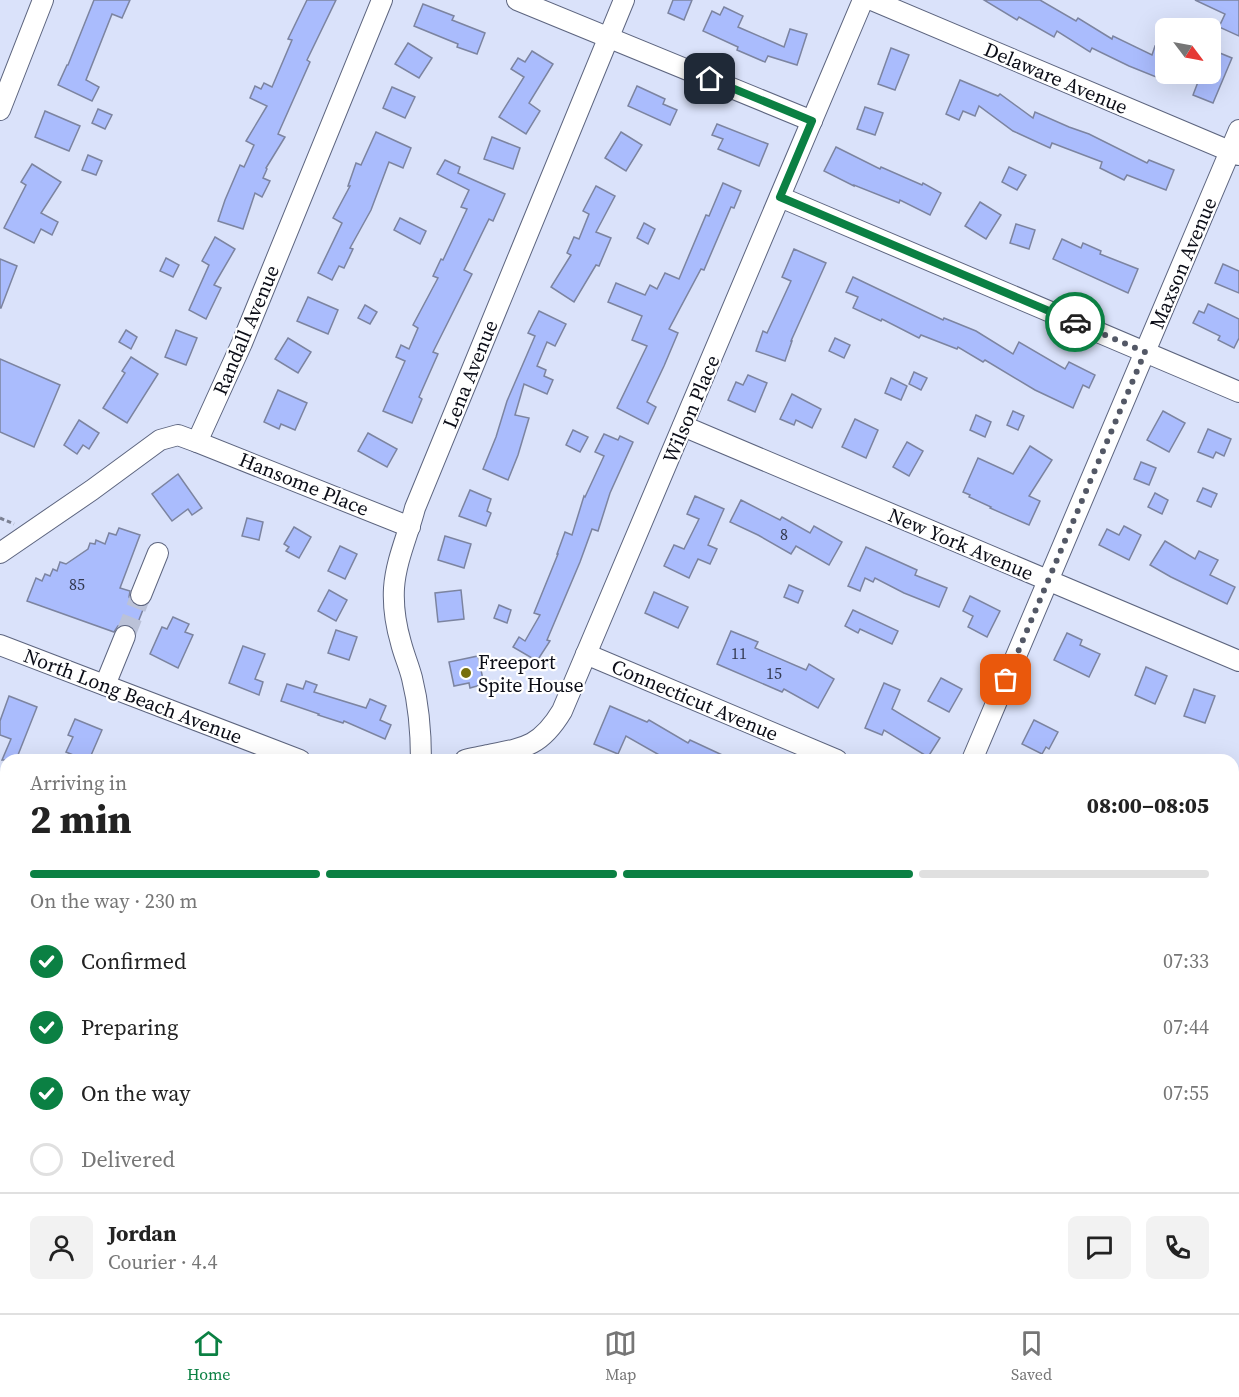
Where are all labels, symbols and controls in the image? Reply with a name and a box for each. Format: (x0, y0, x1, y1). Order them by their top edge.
north arrow (1155, 18, 1221, 84)
map controls (1155, 18, 1221, 84)
street label: Delaware Avenue (980, 35, 1132, 121)
pin (684, 53, 735, 104)
icon: home (693, 62, 726, 95)
street label: Maxson Avenue (1143, 193, 1223, 333)
street label: Randall Avenue (206, 261, 286, 399)
courier (1045, 292, 1105, 352)
icon: car (1059, 306, 1092, 339)
street label: Lena Avenue (436, 316, 504, 432)
street label: Wilson Place (656, 351, 726, 467)
street label: Hansome Place (235, 445, 373, 523)
street label: New York Avenue (884, 501, 1038, 587)
house number: 8 (780, 523, 788, 545)
house number: 85 (69, 573, 85, 595)
street label: North Long Beach Avenue (20, 641, 246, 751)
house number: 11 (731, 642, 747, 664)
place label: Freeport Spite House (478, 648, 584, 699)
street label: Connecticut Avenue (607, 652, 783, 748)
pin (980, 654, 1031, 705)
house number: 15 (766, 662, 782, 684)
icon: bag (989, 663, 1022, 696)
marker: Freeport Spite House (459, 666, 473, 680)
text: Arriving in (30, 769, 127, 797)
text: 08:00–08:05 (1087, 790, 1209, 820)
text: 2 min (30, 793, 132, 846)
text: On the way · 230 m (30, 887, 197, 915)
icon: check (30, 945, 63, 978)
text: Confirmed (81, 946, 186, 976)
text: 07:33 (1163, 947, 1209, 975)
icon: check (30, 1011, 63, 1044)
text: Preparing (81, 1012, 178, 1042)
text: 07:44 (1163, 1013, 1209, 1041)
icon: check (30, 1077, 63, 1110)
text: On the way (81, 1078, 190, 1108)
text: 07:55 (1163, 1079, 1209, 1107)
text: Delivered (81, 1144, 175, 1174)
button: person (30, 1216, 93, 1279)
button: chat (1068, 1216, 1131, 1279)
button: phone (1146, 1216, 1209, 1279)
text: Jordan (108, 1218, 176, 1248)
text: Courier · 4.4 (108, 1248, 217, 1276)
tab: Home (187, 1327, 231, 1385)
tab: Map (604, 1327, 637, 1385)
tab: Saved (1011, 1327, 1052, 1385)

